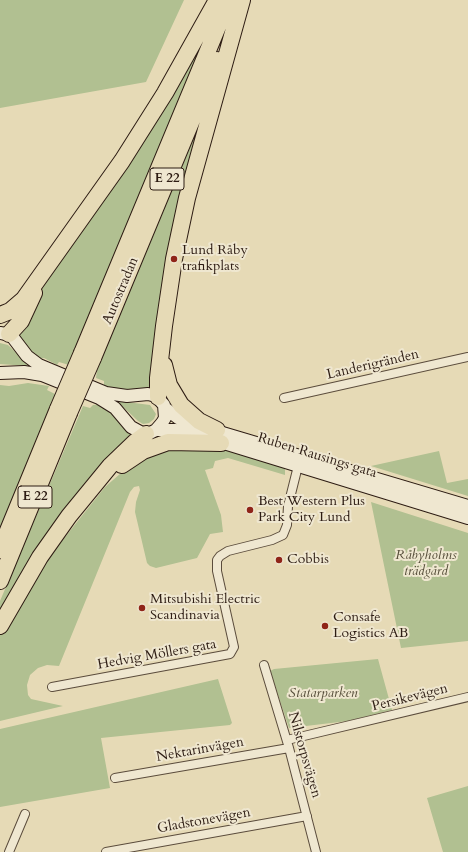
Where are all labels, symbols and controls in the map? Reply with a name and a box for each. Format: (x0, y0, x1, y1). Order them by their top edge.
road number: E 22 (150, 168, 184, 190)
place label: Lund Råby trafikplats (182, 243, 248, 276)
marker: Lund Råby trafikplats (169, 254, 179, 264)
street label: Autostradan (99, 255, 143, 327)
street label: Landerigränden (325, 346, 421, 384)
street label: Ruben Rausings gata (255, 430, 379, 482)
road number: E 22 (18, 486, 52, 508)
place label: Best Western Plus Park City Lund (258, 494, 365, 526)
marker: Best Western Plus Park City Lund (245, 505, 255, 515)
park label: Råbyholms trädgård (395, 548, 457, 580)
place label: Cobbis (287, 552, 329, 568)
marker: Cobbis (274, 555, 284, 565)
place label: Mitsubishi Electric Scandinavia (150, 592, 260, 624)
marker: Mitsubishi Electric Scandinavia (137, 603, 147, 613)
place label: Consafe Logistics AB (333, 610, 408, 642)
marker: Consafe Logistics AB (320, 621, 330, 631)
street label: Hedvig Möllers gata (96, 636, 218, 674)
street label: Persikevägen (370, 680, 450, 716)
park label: Statarparken (288, 686, 358, 702)
street label: Nilstorpsvägen (284, 710, 324, 800)
street label: Nektarinvägen (155, 734, 245, 766)
street label: Gladstonevägen (156, 805, 252, 837)

